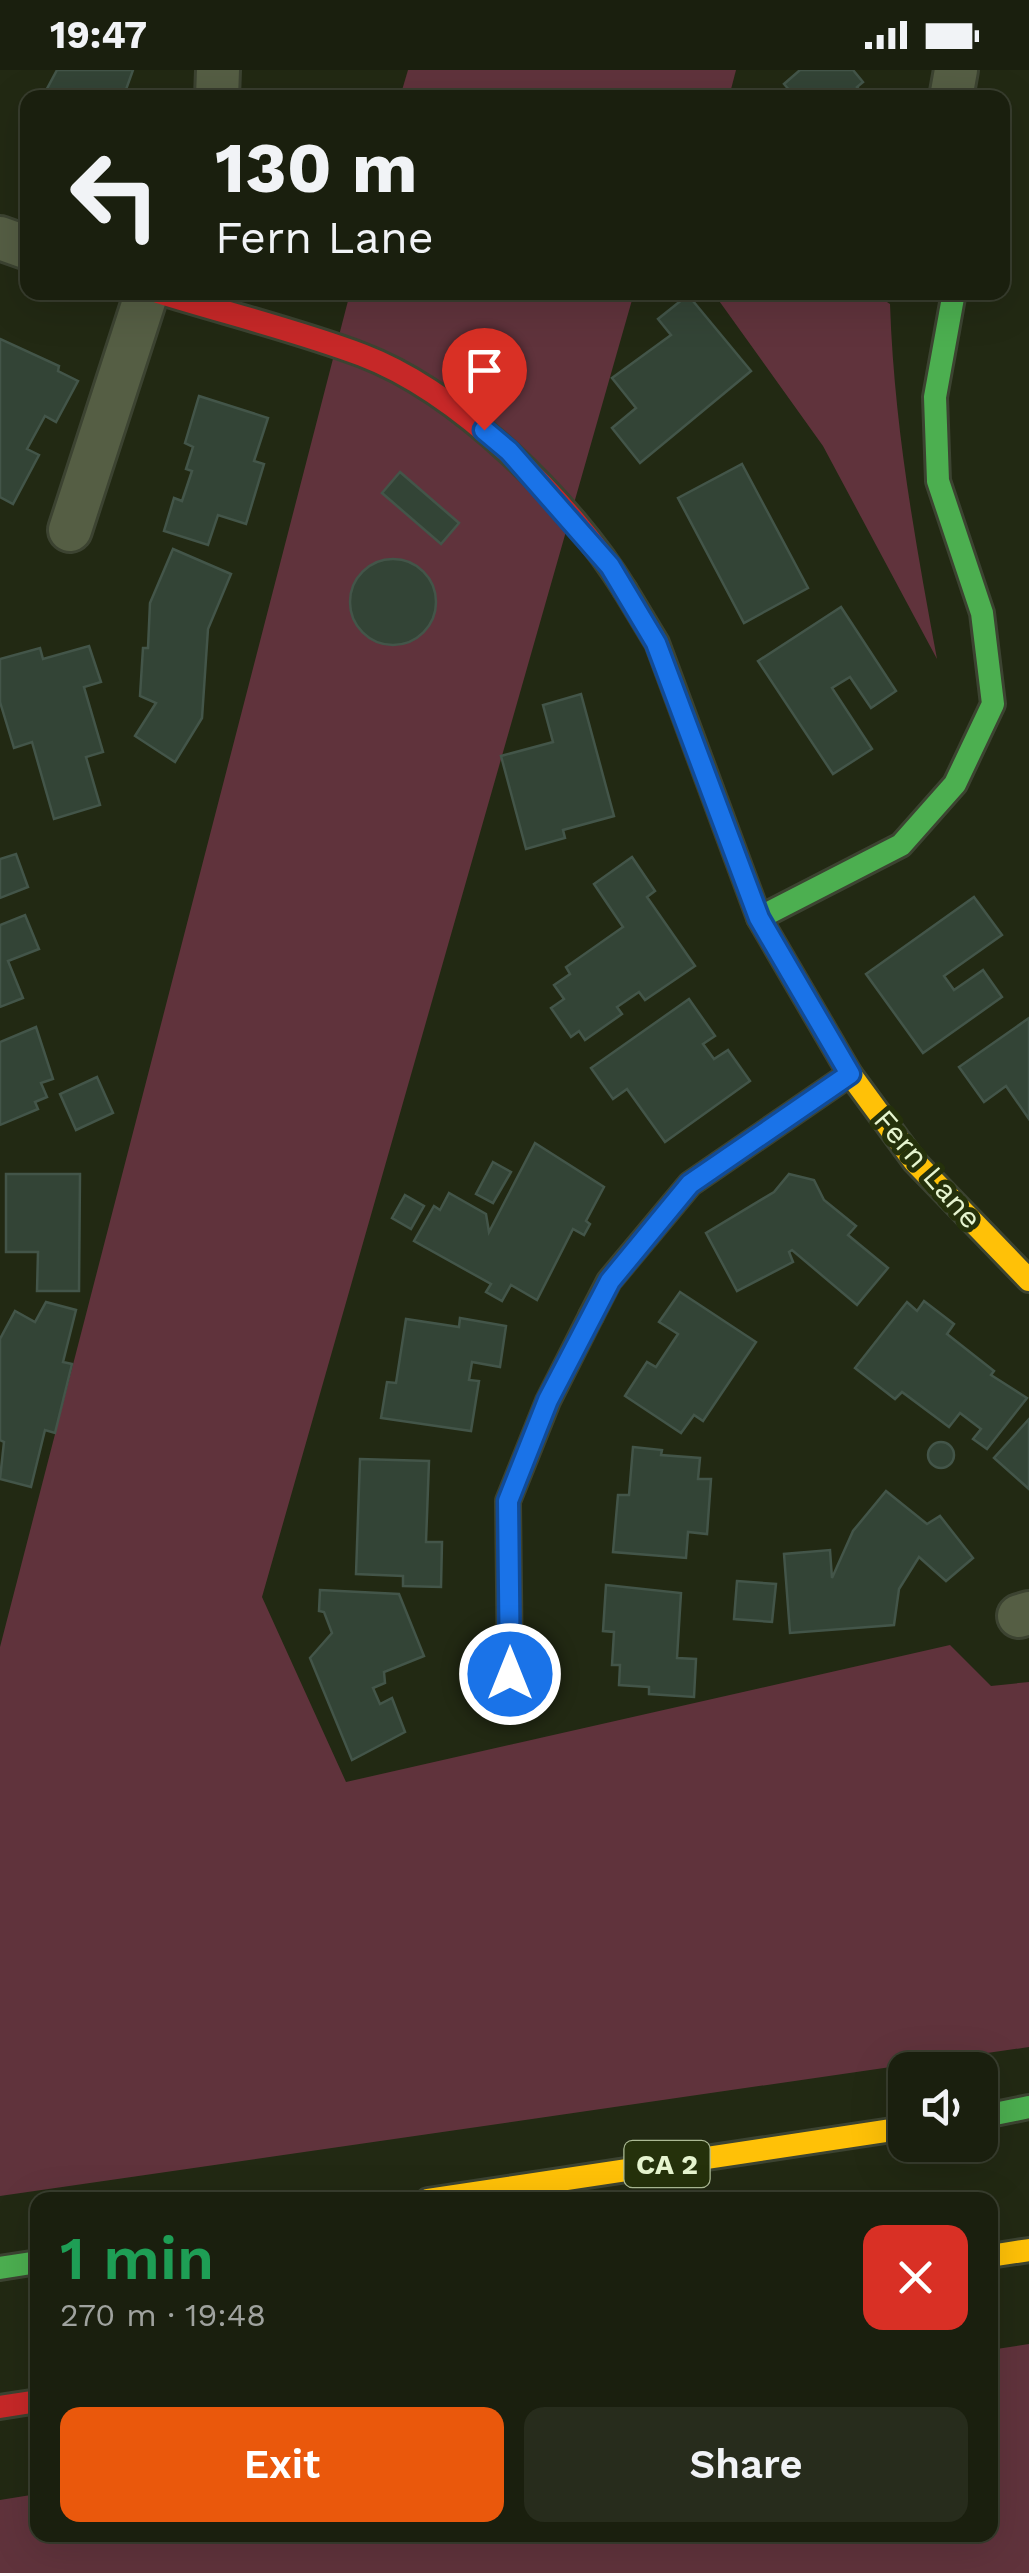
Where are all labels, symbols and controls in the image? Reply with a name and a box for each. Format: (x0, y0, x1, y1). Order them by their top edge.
text: 19:47 (50, 13, 147, 57)
text: 130 m (215, 127, 418, 209)
icon: left (50, 130, 180, 260)
text: Fern Lane (215, 211, 434, 264)
pin (442, 328, 527, 431)
icon: arrive (457, 343, 512, 398)
street label: Fern Lane (867, 1102, 989, 1236)
position arrow (458, 1622, 562, 1726)
map controls (888, 2052, 998, 2162)
button: sound (888, 2052, 998, 2162)
road number: CA 2 (624, 2141, 710, 2187)
text: 1 min (60, 2223, 214, 2294)
button: close (863, 2225, 968, 2330)
text: 270 m · 19:48 (60, 2296, 266, 2334)
button: Exit (60, 2407, 504, 2522)
button: Share (524, 2407, 968, 2522)

